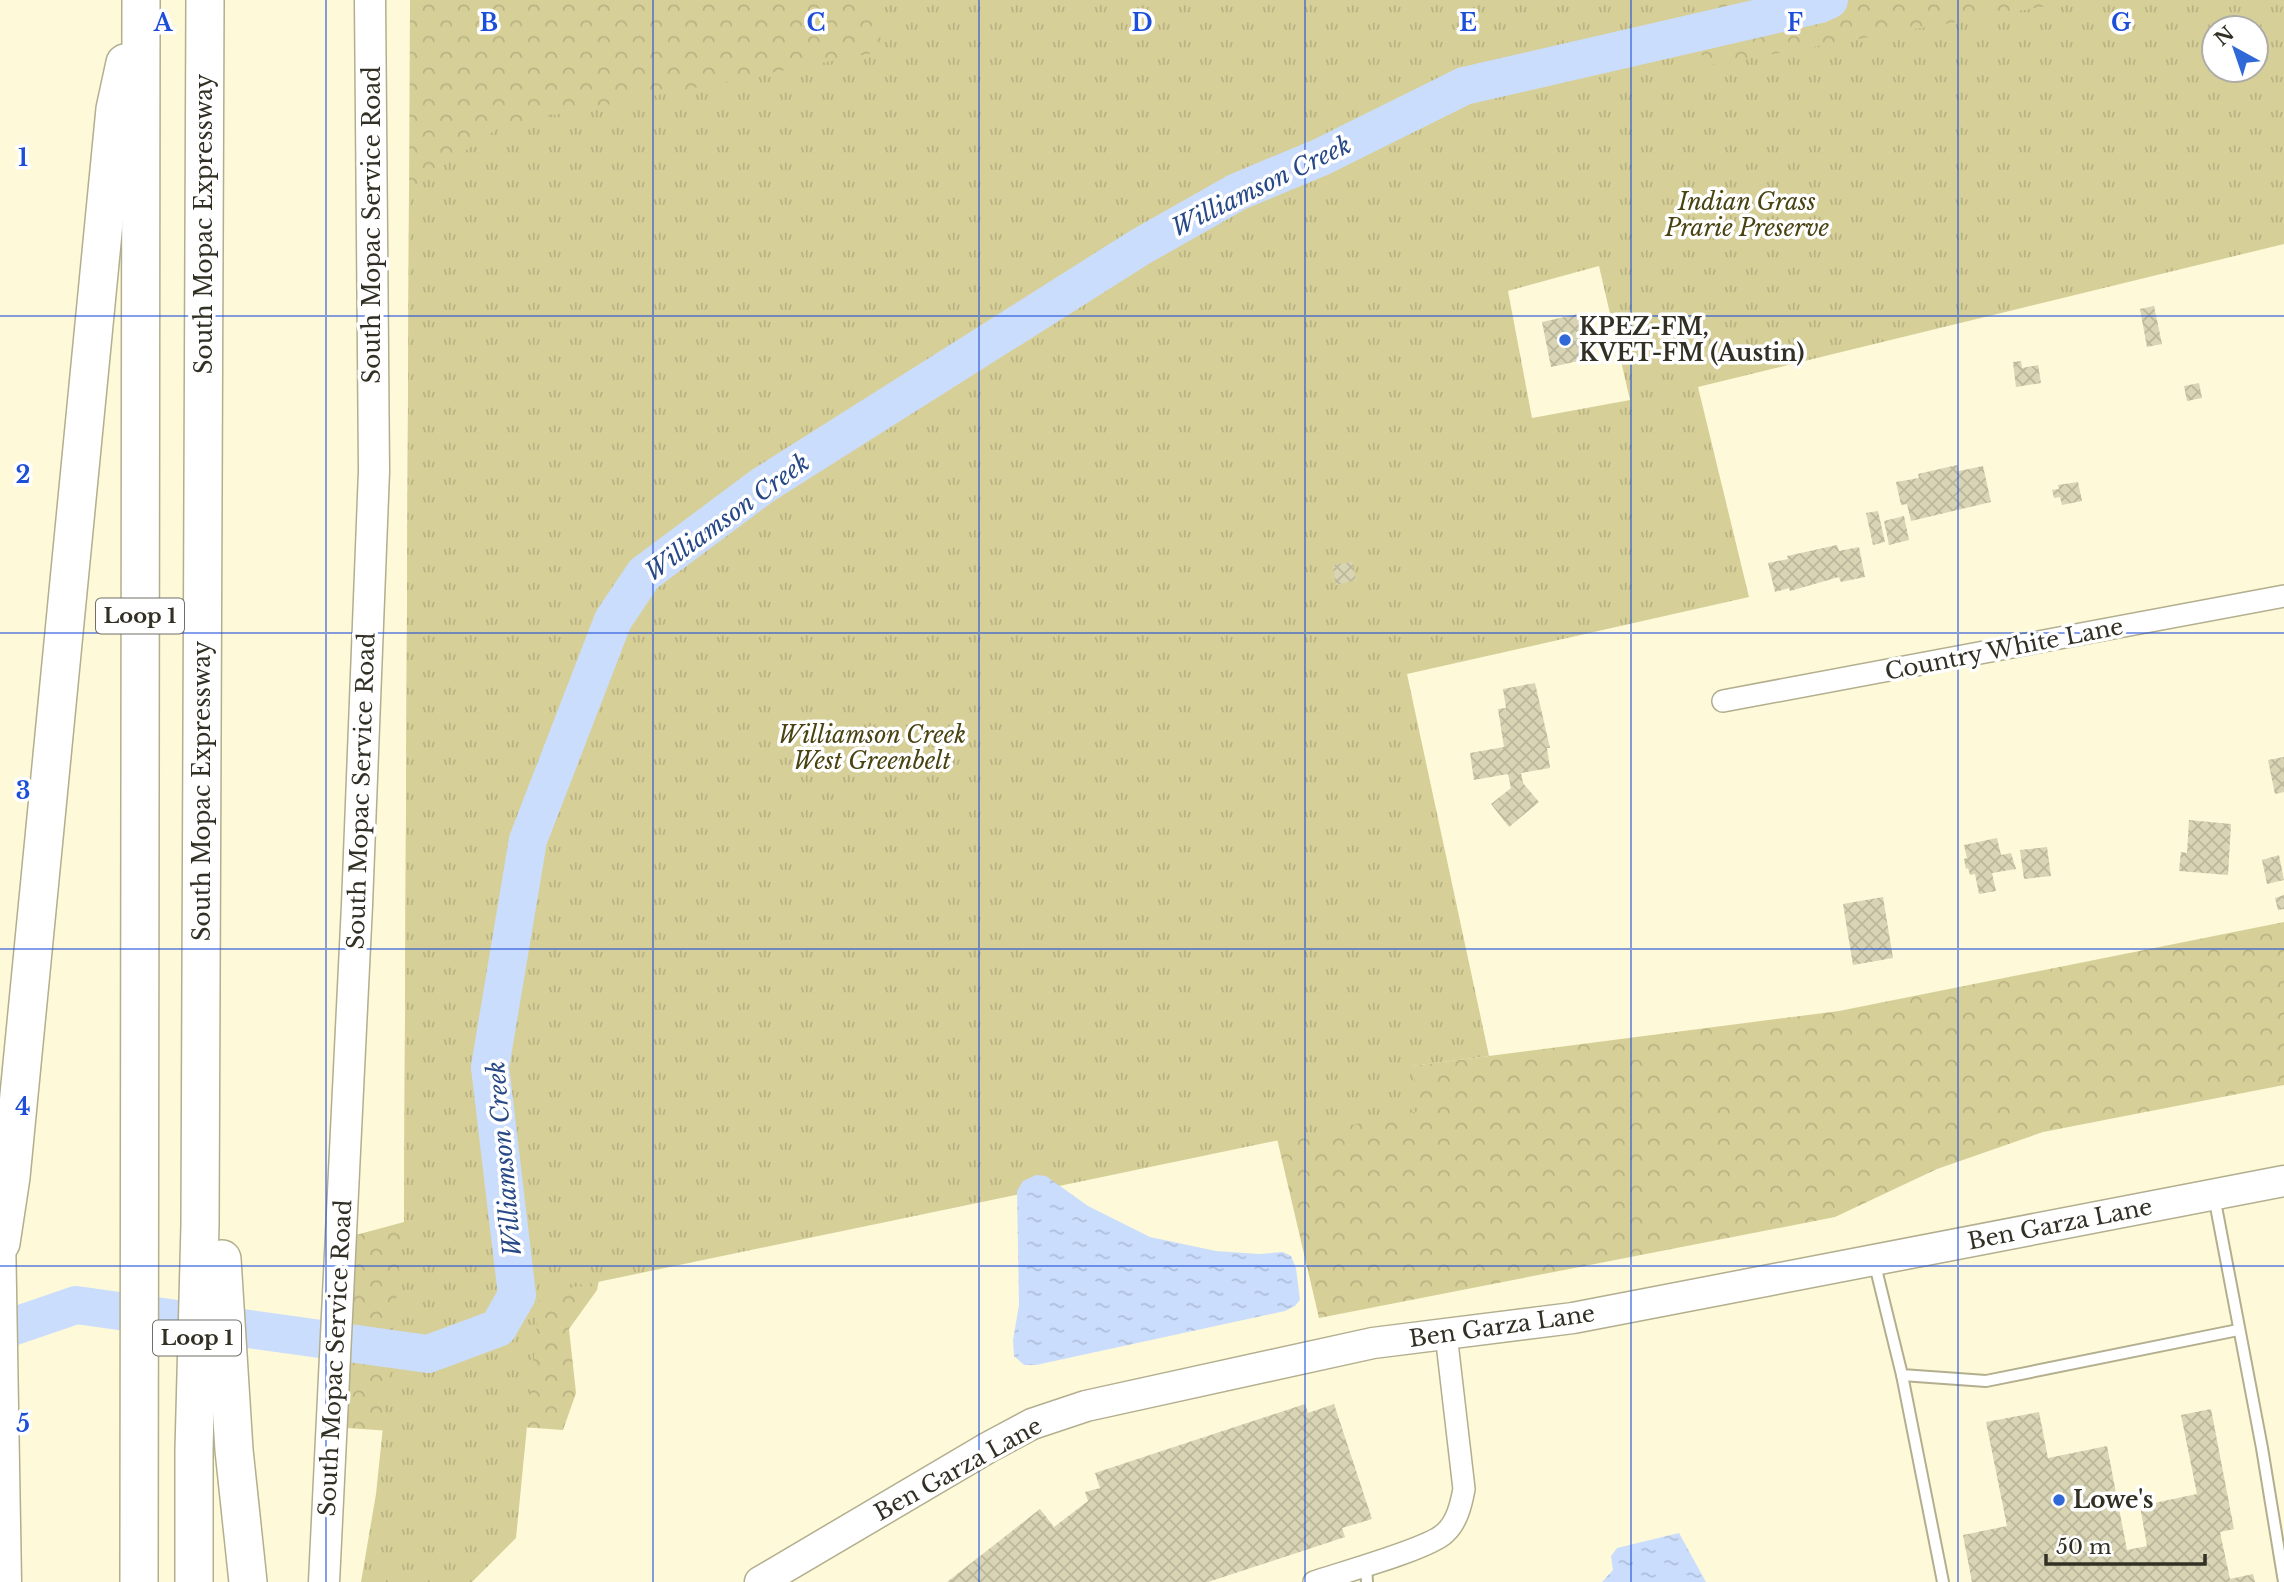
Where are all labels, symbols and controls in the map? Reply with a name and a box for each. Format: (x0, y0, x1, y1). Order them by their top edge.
text: A (153, 9, 174, 37)
text: B (480, 9, 498, 37)
text: C (807, 9, 825, 37)
text: D (1131, 9, 1153, 37)
text: E (1459, 9, 1477, 37)
text: F (1787, 9, 1803, 37)
text: G (2111, 9, 2131, 37)
north arrow (2200, 14, 2270, 84)
text: N (2210, 22, 2239, 51)
street label: South Mopac Service Road (358, 66, 386, 384)
street label: South Mopac Expressway (190, 73, 218, 374)
water label: Williamson Creek (1166, 130, 1356, 242)
text: 1 (18, 144, 28, 172)
park label: Indian Grass Prarie Preserve (1664, 188, 1829, 242)
place label: KPEZ-FM, KVET-FM (Austin) (1579, 313, 1805, 367)
marker: KPEZ-FM, KVET-FM (Austin) (1557, 332, 1573, 348)
water label: Williamson Creek (639, 448, 815, 586)
text: 2 (16, 461, 30, 489)
road number: Loop 1 (96, 598, 184, 634)
street label: Country White Lane (1882, 612, 2126, 686)
street label: South Mopac Service Road (341, 632, 381, 950)
street label: South Mopac Expressway (188, 640, 216, 941)
park label: Williamson Creek West Greenbelt (778, 721, 966, 775)
text: 3 (16, 777, 30, 805)
water label: Williamson Creek (481, 1060, 527, 1258)
text: 4 (15, 1093, 31, 1121)
street label: Ben Garza Lane (1965, 1192, 2155, 1256)
street label: South Mopac Service Road (313, 1199, 357, 1517)
street label: Ben Garza Lane (1407, 1299, 1597, 1353)
road number: Loop 1 (153, 1320, 241, 1356)
text: 5 (16, 1410, 30, 1438)
street label: Ben Garza Lane (869, 1411, 1047, 1527)
place label: Lowe's (2073, 1486, 2154, 1514)
marker: Lowe's (2051, 1492, 2067, 1508)
scale bar (2046, 1522, 2205, 1566)
text: 50 m (2056, 1534, 2112, 1560)

